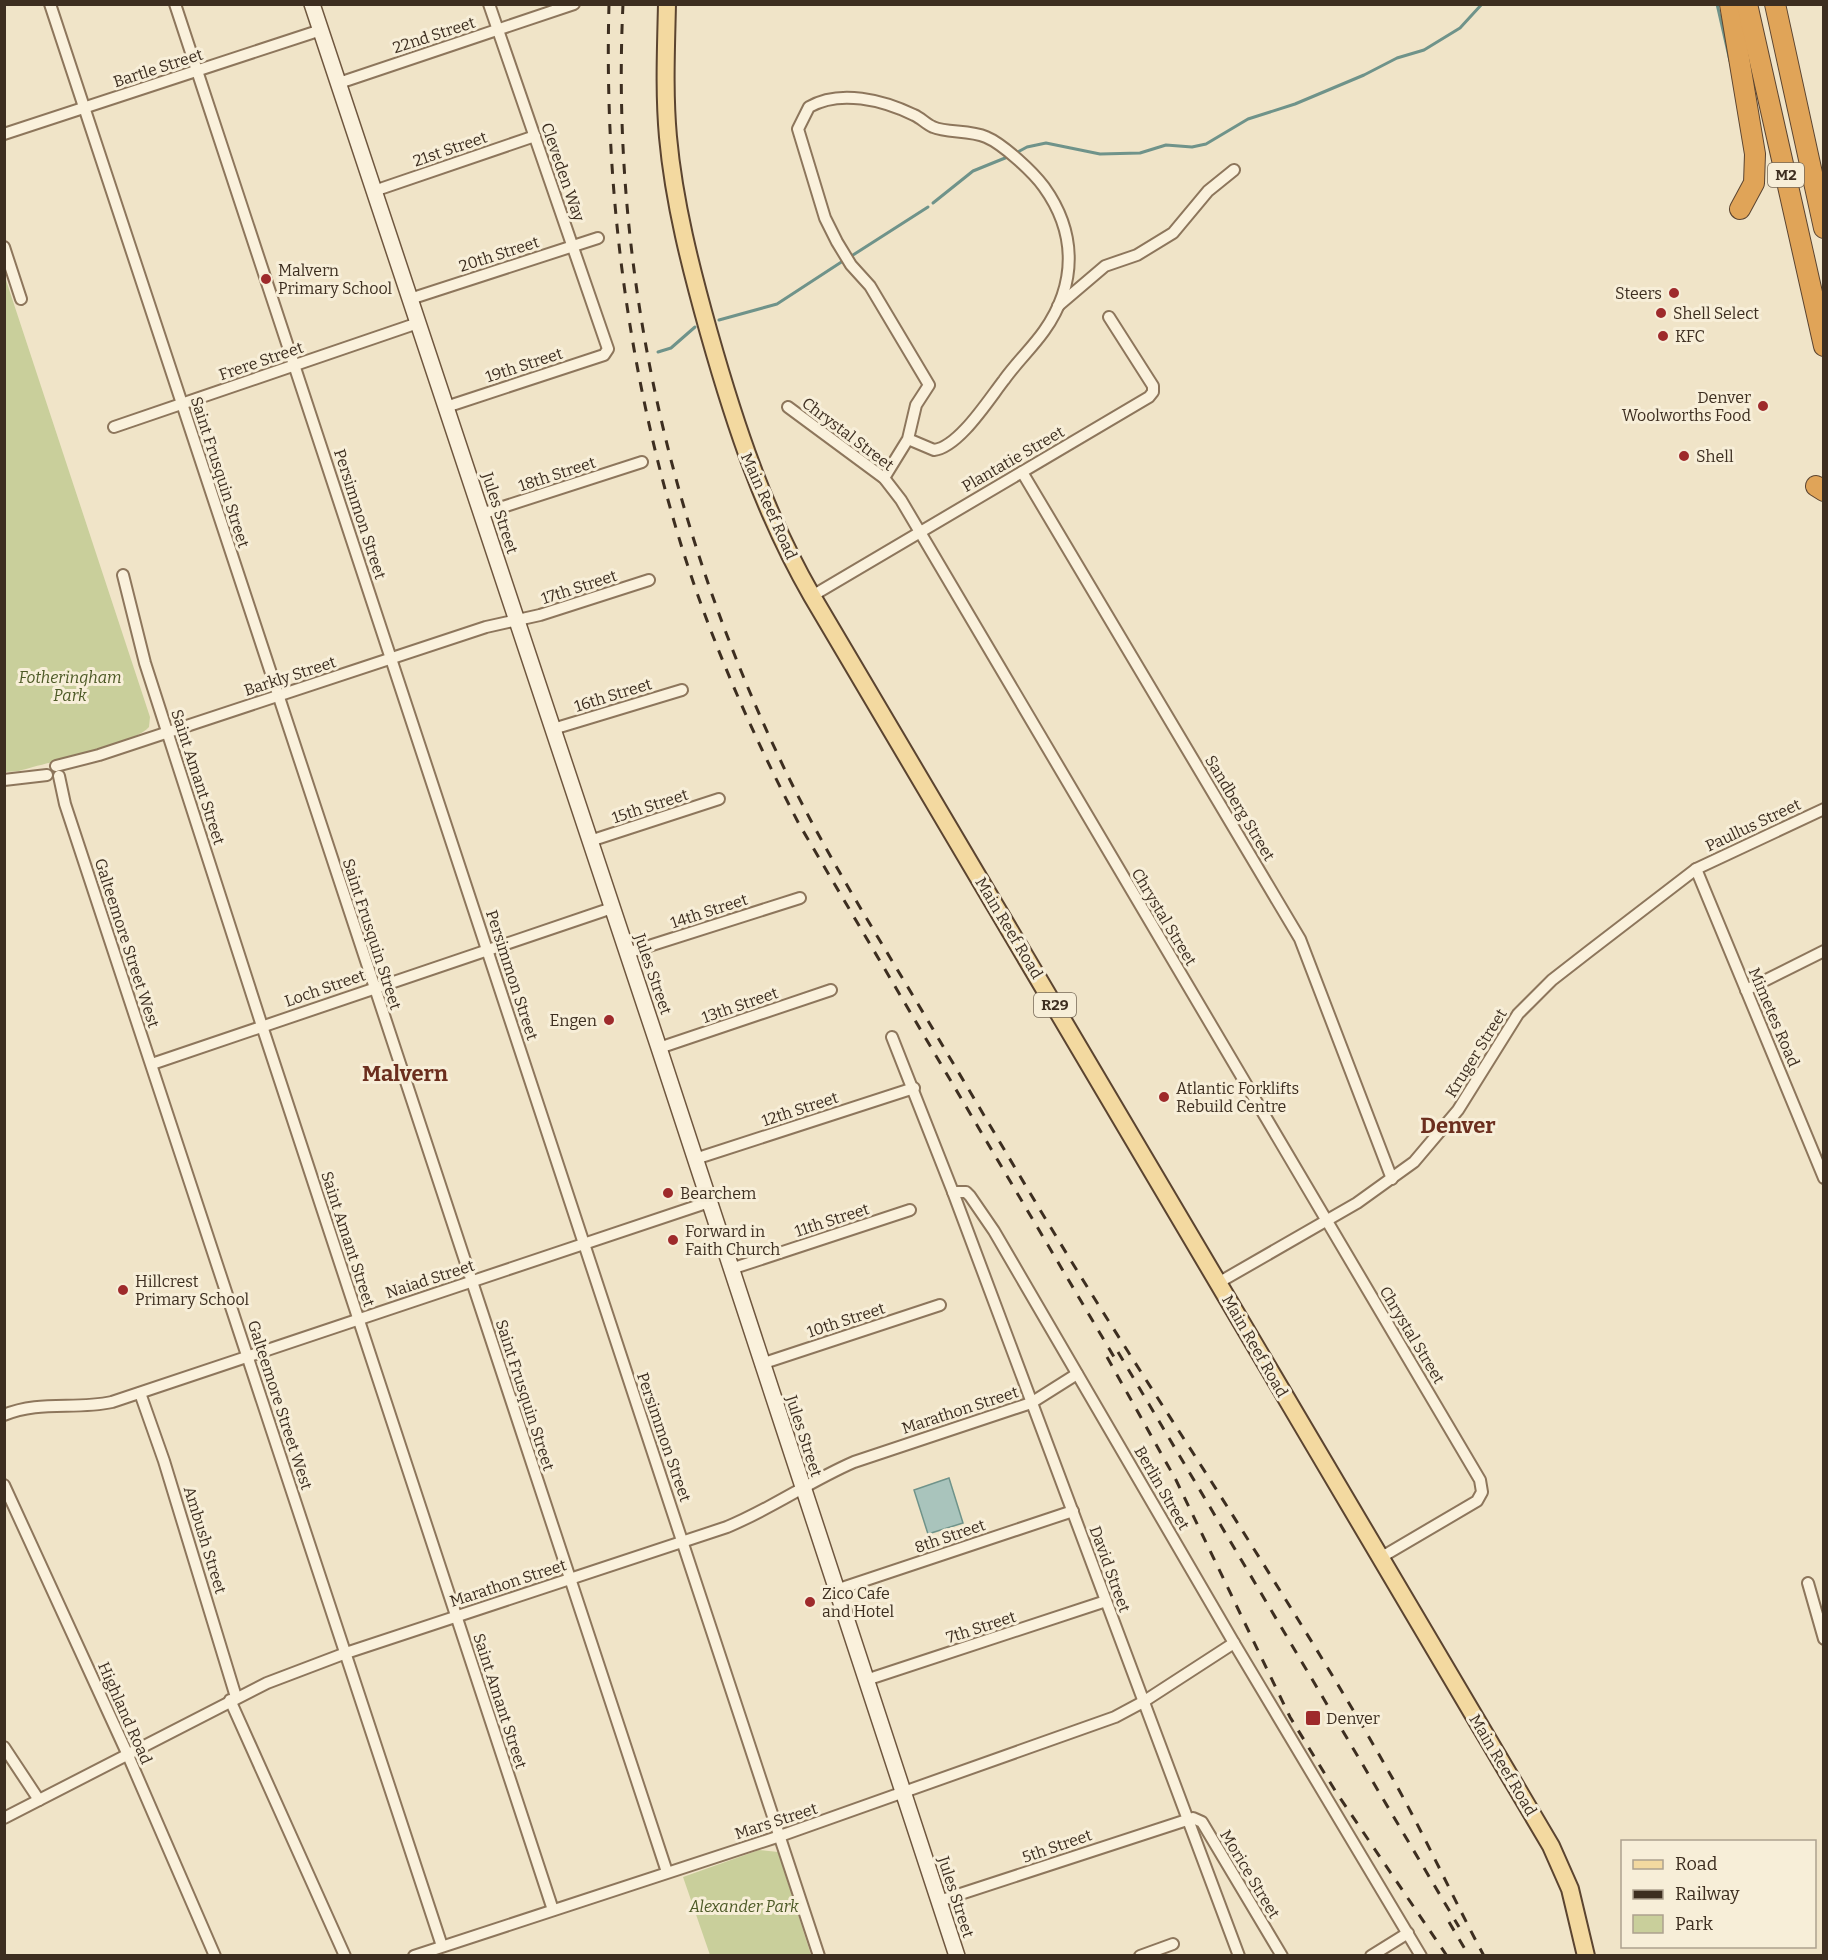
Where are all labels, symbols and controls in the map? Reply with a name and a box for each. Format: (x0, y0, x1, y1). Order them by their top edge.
street label: 22nd Street (390, 13, 478, 57)
street label: Bartle Street (111, 45, 205, 91)
street label: Cleveden Way (537, 120, 589, 224)
street label: 21st Street (410, 127, 490, 171)
road number: M2 (1768, 163, 1804, 187)
street label: 20th Street (457, 232, 542, 276)
place label: Malvern Primary School (278, 261, 393, 298)
marker: Malvern Primary School (259, 272, 273, 286)
place label: Steers (1615, 284, 1662, 303)
marker: Steers (1667, 286, 1681, 300)
place label: Shell Select (1673, 304, 1759, 323)
marker: Shell Select (1654, 306, 1668, 320)
place label: KFC (1675, 327, 1705, 346)
marker: KFC (1656, 329, 1670, 343)
street label: Frere Street (216, 338, 306, 384)
street label: 19th Street (483, 344, 565, 386)
place label: Denver Woolworths Food (1622, 388, 1752, 425)
street label: Chrystal Street (798, 393, 898, 475)
street label: Saint Frusquin Street (187, 394, 253, 550)
marker: Denver Woolworths Food (1756, 399, 1770, 413)
street label: Plantatie Street (959, 422, 1068, 496)
street label: Persimmon Street (330, 447, 390, 582)
place label: Shell (1696, 447, 1734, 466)
marker: Shell (1677, 449, 1691, 463)
street label: Main Reef Road (737, 450, 801, 563)
street label: 18th Street (516, 453, 598, 495)
street label: Jules Street (478, 469, 522, 556)
street label: 17th Street (539, 566, 619, 608)
street label: Barkly Street (242, 652, 339, 700)
park label: Fotheringham Park (18, 668, 122, 705)
street label: 16th Street (572, 674, 654, 716)
street label: Saint Amant Street (167, 707, 229, 847)
street label: Sandberg Street (1201, 752, 1279, 864)
street label: 15th Street (609, 785, 691, 827)
street label: Paullus Street (1702, 795, 1804, 855)
street label: Galteemore Street West (91, 856, 163, 1030)
street label: Saint Frusquin Street (339, 856, 405, 1012)
street label: Chrystal Street (1127, 865, 1201, 969)
street label: Main Reef Road (971, 874, 1047, 983)
street label: 14th Street (668, 890, 750, 932)
street label: Persimmon Street (482, 908, 542, 1043)
street label: Jules Street (630, 930, 676, 1017)
street label: Loch Street (282, 965, 368, 1011)
street label: Mimetes Road (1745, 965, 1804, 1070)
street label: 13th Street (699, 983, 781, 1027)
road number: R29 (1034, 993, 1076, 1017)
street label: Kruger Street (1441, 1005, 1511, 1101)
place label: Engen (549, 1011, 597, 1030)
marker: Engen (602, 1013, 616, 1027)
district label: Malvern (362, 1060, 448, 1087)
place label: Atlantic Forklifts Rebuild Centre (1176, 1079, 1299, 1116)
street label: 12th Street (759, 1088, 841, 1130)
marker: Atlantic Forklifts Rebuild Centre (1157, 1090, 1171, 1104)
district label: Denver (1420, 1112, 1496, 1139)
street label: Saint Amant Street (317, 1169, 379, 1309)
place label: Bearchem (680, 1184, 756, 1203)
marker: Bearchem (661, 1186, 675, 1200)
street label: 11th Street (792, 1199, 872, 1241)
place label: Forward in Faith Church (685, 1222, 780, 1259)
marker: Forward in Faith Church (666, 1233, 680, 1247)
street label: Naiad Street (383, 1256, 477, 1302)
place label: Hillcrest Primary School (135, 1272, 250, 1309)
marker: Hillcrest Primary School (116, 1283, 130, 1297)
street label: Chrystal Street (1375, 1283, 1449, 1387)
street label: Main Reef Road (1218, 1291, 1292, 1401)
street label: 10th Street (805, 1298, 888, 1342)
street label: Saint Frusquin Street (492, 1317, 558, 1473)
street label: Galteemore Street West (244, 1318, 316, 1492)
street label: Persimmon Street (633, 1370, 695, 1504)
street label: Marathon Street (899, 1382, 1021, 1438)
street label: Jules Street (782, 1392, 826, 1479)
street label: Berlin Street (1130, 1443, 1194, 1533)
street label: Ambush Street (180, 1484, 230, 1596)
street label: 8th Street (912, 1515, 988, 1557)
street label: David Street (1086, 1523, 1134, 1615)
street label: Marathon Street (447, 1555, 569, 1611)
place label: Zico Cafe and Hotel (822, 1584, 895, 1621)
marker: Zico Cafe and Hotel (803, 1595, 817, 1609)
street label: 7th Street (944, 1607, 1018, 1647)
street label: Saint Amant Street (469, 1631, 531, 1771)
street label: Highland Road (94, 1659, 156, 1767)
marker: Denver (1304, 1709, 1322, 1727)
place label: Denver (1326, 1709, 1380, 1728)
street label: Main Reef Road (1465, 1711, 1541, 1820)
street label: Mars Street (732, 1799, 820, 1843)
street label: 5th Street (1020, 1825, 1095, 1867)
street label: Morice Street (1216, 1826, 1284, 1922)
legend (1621, 1840, 1816, 1948)
street label: Jules Street (934, 1853, 978, 1940)
text: Road (1675, 1853, 1718, 1875)
text: Railway (1675, 1883, 1740, 1905)
park label: Alexander Park (688, 1897, 799, 1916)
text: Park (1675, 1913, 1714, 1935)

